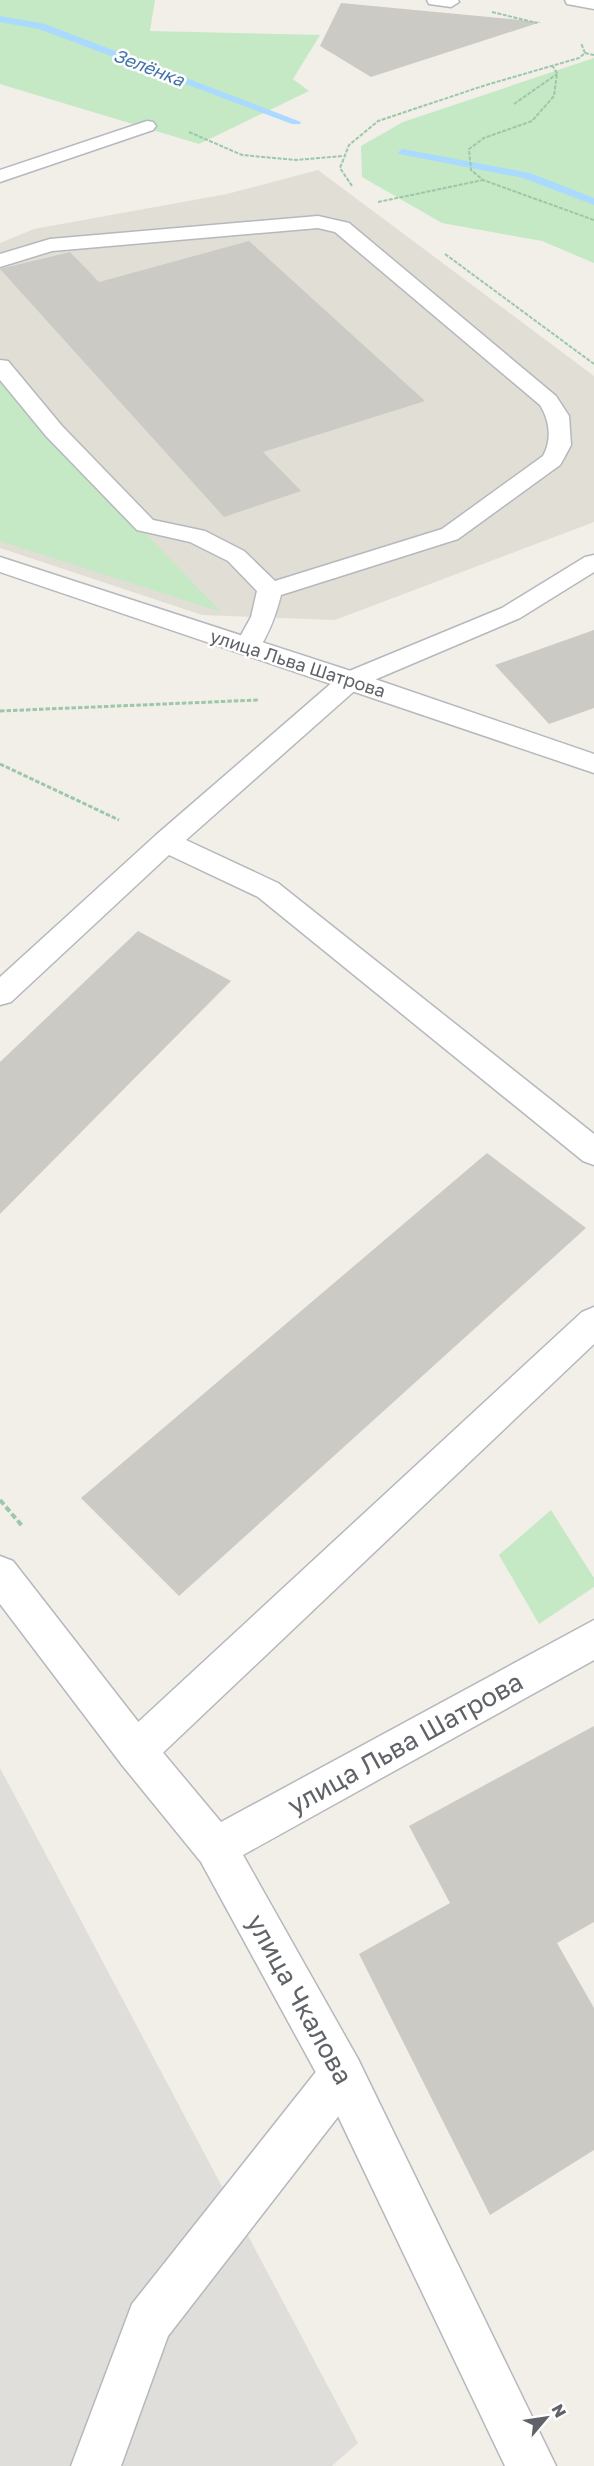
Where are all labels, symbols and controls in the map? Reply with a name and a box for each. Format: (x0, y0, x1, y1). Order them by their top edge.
water label: Зелёнка (110, 43, 188, 91)
street label: улица Льва Шатрова (208, 624, 388, 702)
street label: улица Льва Шатрова (282, 1665, 528, 1821)
street label: улица Чкалова (240, 1909, 360, 2089)
north arrow (516, 2388, 576, 2448)
text: N (547, 2401, 571, 2421)

